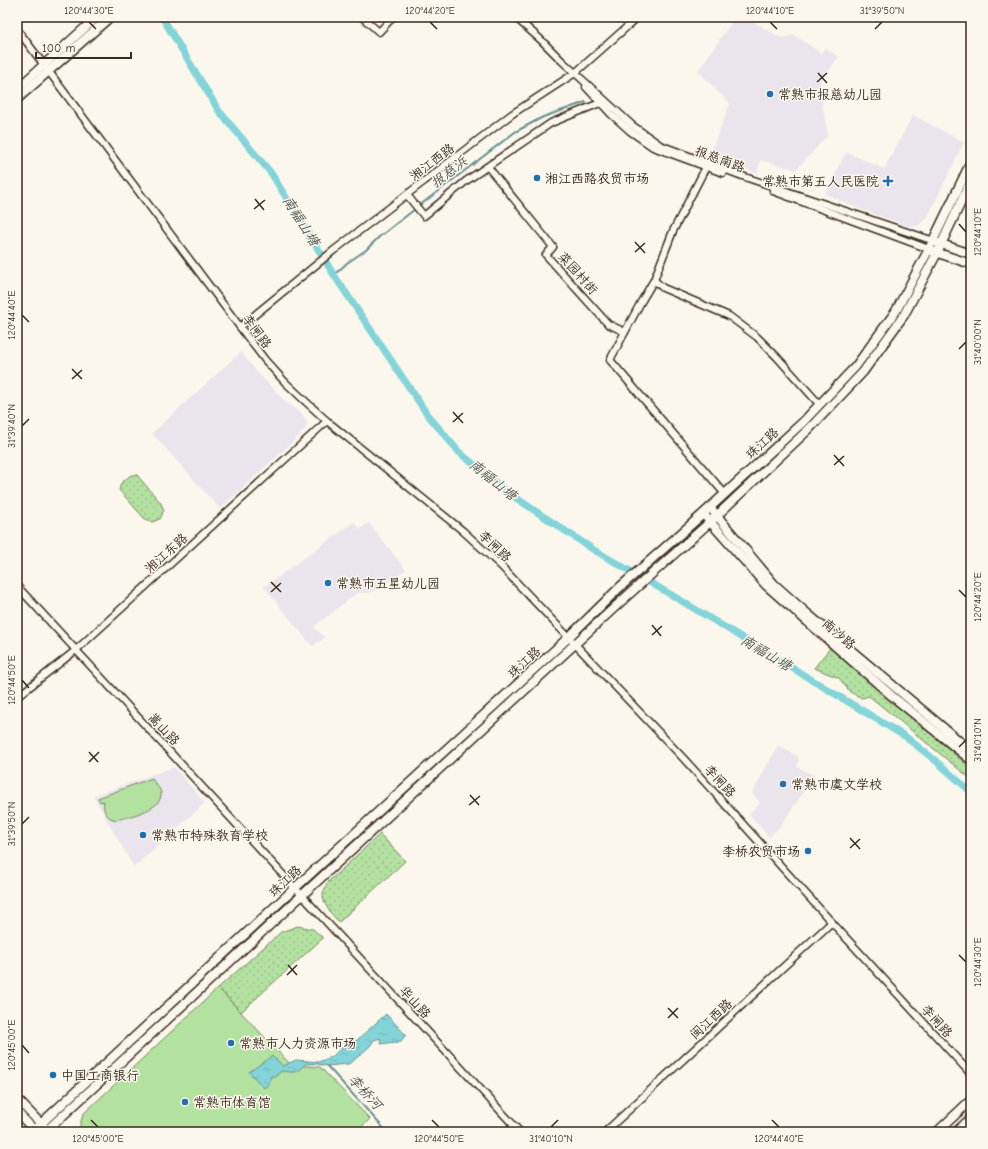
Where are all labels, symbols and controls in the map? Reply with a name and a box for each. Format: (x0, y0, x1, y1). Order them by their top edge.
text: 120°44'30"E (64, 5, 114, 17)
text: 120°44'20"E (405, 5, 455, 17)
text: 120°44'10"E (746, 5, 794, 17)
text: 31°39'50"N (860, 5, 904, 17)
scale bar (36, 34, 131, 60)
text: 100 m (42, 41, 75, 55)
place label: 常熟市报慈幼儿园 (778, 87, 882, 102)
marker: 常熟市报慈幼儿园 (765, 89, 775, 99)
street label: 湘江西路 (407, 140, 457, 184)
street label: 报慈南路 (693, 143, 747, 175)
water label: 报慈浜 (427, 152, 472, 192)
place label: 湘江西路农贸市场 (545, 171, 649, 186)
marker: 湘江西路农贸市场 (532, 173, 542, 183)
place label: 常熟市第五人民医院 (762, 174, 879, 189)
marker: 常熟市第五人民医院 (882, 175, 894, 187)
water label: 南福山塘 (279, 193, 324, 251)
text: 120°44'10"E (972, 208, 984, 256)
street label: 菜园村街 (555, 249, 601, 297)
text: 120°44'40"E (6, 290, 18, 340)
street label: 李闸路 (239, 311, 275, 351)
text: 31°40'00"N (972, 319, 984, 365)
text: 31°39'40"N (6, 404, 18, 448)
street label: 珠江路 (742, 424, 782, 462)
water label: 南福山塘 (466, 456, 522, 505)
street label: 李闸路 (476, 527, 514, 565)
street label: 湘江东路 (142, 530, 190, 576)
text: 120°44'20"E (972, 572, 984, 622)
place label: 常熟市五星幼儿园 (336, 576, 440, 591)
marker: 常熟市五星幼儿园 (323, 578, 333, 588)
street label: 南沙路 (819, 616, 859, 652)
water label: 南福山塘 (738, 631, 796, 676)
street label: 珠江路 (504, 643, 544, 681)
text: 120°44'50"E (6, 655, 18, 705)
street label: 嵩山路 (145, 710, 183, 748)
text: 31°40'10"N (972, 718, 984, 762)
street label: 李闸路 (701, 762, 739, 800)
place label: 常熟市虞文学校 (791, 777, 882, 792)
marker: 常熟市虞文学校 (778, 779, 788, 789)
text: 31°39'50"N (6, 802, 18, 846)
place label: 常熟市特殊教育学校 (151, 828, 268, 843)
marker: 常熟市特殊教育学校 (138, 830, 148, 840)
place label: 李桥农贸市场 (722, 844, 800, 859)
marker: 李桥农贸市场 (803, 846, 813, 856)
street label: 珠江路 (266, 862, 304, 900)
text: 120°44'30"E (972, 937, 984, 987)
street label: 华山路 (396, 983, 434, 1021)
street label: 闽江西路 (687, 996, 735, 1042)
street label: 李闸路 (918, 1001, 956, 1041)
text: 120°45'00"E (6, 1020, 18, 1070)
place label: 常熟市人力资源市场 (239, 1036, 356, 1051)
marker: 常熟市人力资源市场 (226, 1038, 236, 1048)
place label: 中国工商银行 (61, 1068, 139, 1083)
marker: 中国工商银行 (48, 1070, 58, 1080)
water label: 李桥河 (344, 1071, 387, 1115)
place label: 常熟市体育馆 (193, 1095, 271, 1110)
marker: 常熟市体育馆 (180, 1097, 190, 1107)
text: 120°45'00"E (73, 1133, 123, 1145)
text: 120°44'50"E (414, 1133, 464, 1145)
text: 31°40'10"N (529, 1133, 573, 1145)
text: 120°44'40"E (754, 1133, 804, 1145)

